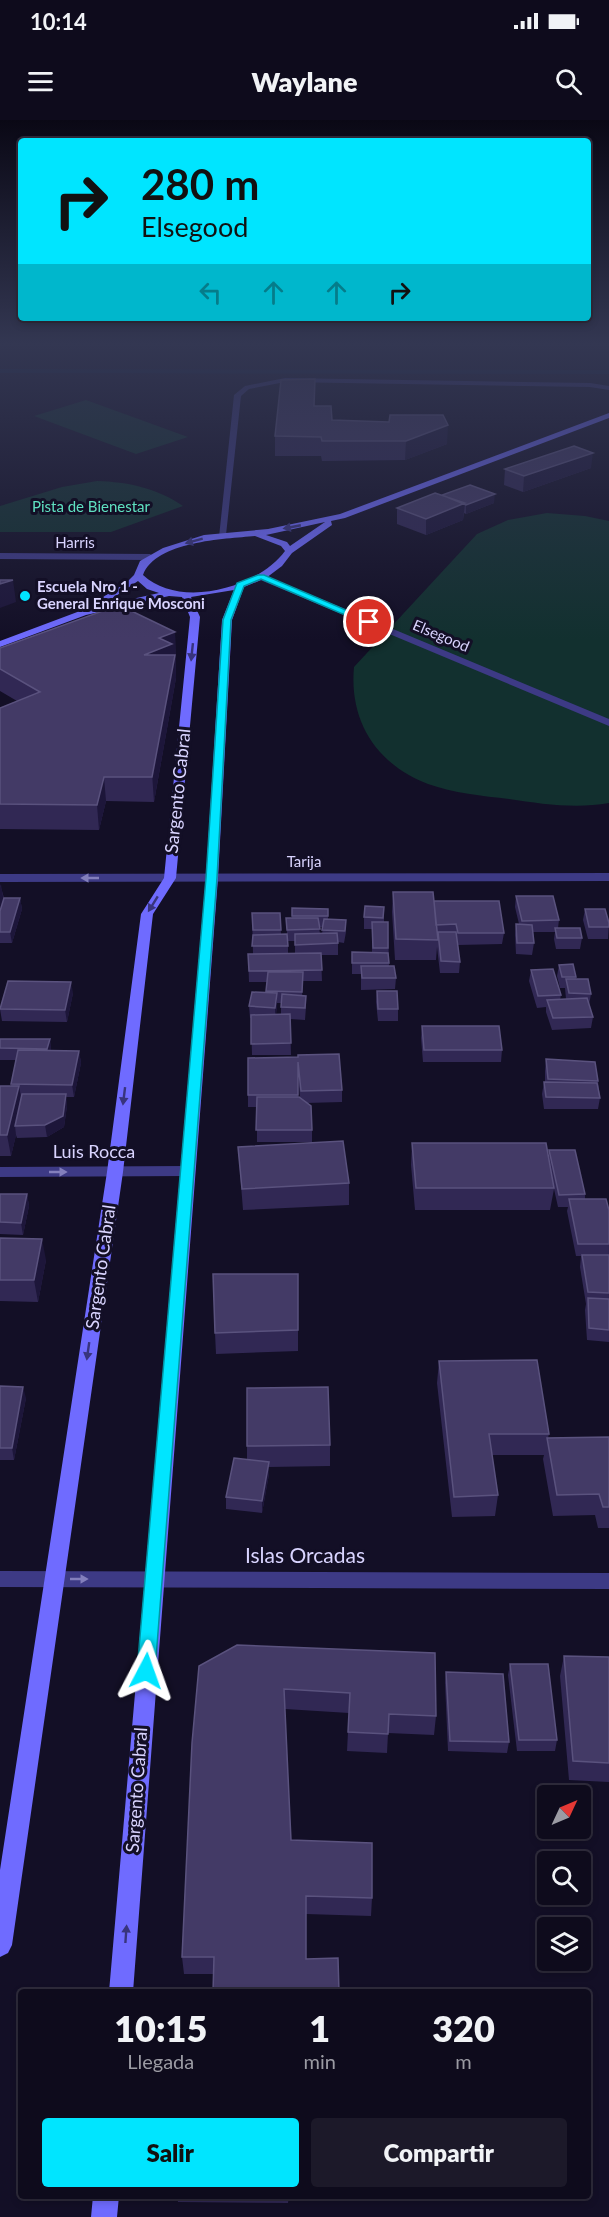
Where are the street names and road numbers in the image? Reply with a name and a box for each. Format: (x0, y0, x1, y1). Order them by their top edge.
street label: Harris (55, 533, 95, 551)
street label: Elsegood (410, 615, 472, 655)
street label: Sargento Cabral (160, 727, 195, 854)
street label: Tarija (287, 852, 321, 870)
street label: Luis Rocca (53, 1140, 135, 1162)
street label: Sargento Cabral (80, 1203, 120, 1331)
street label: Islas Orcadas (245, 1542, 365, 1567)
street label: Sargento Cabral (121, 1727, 151, 1853)

